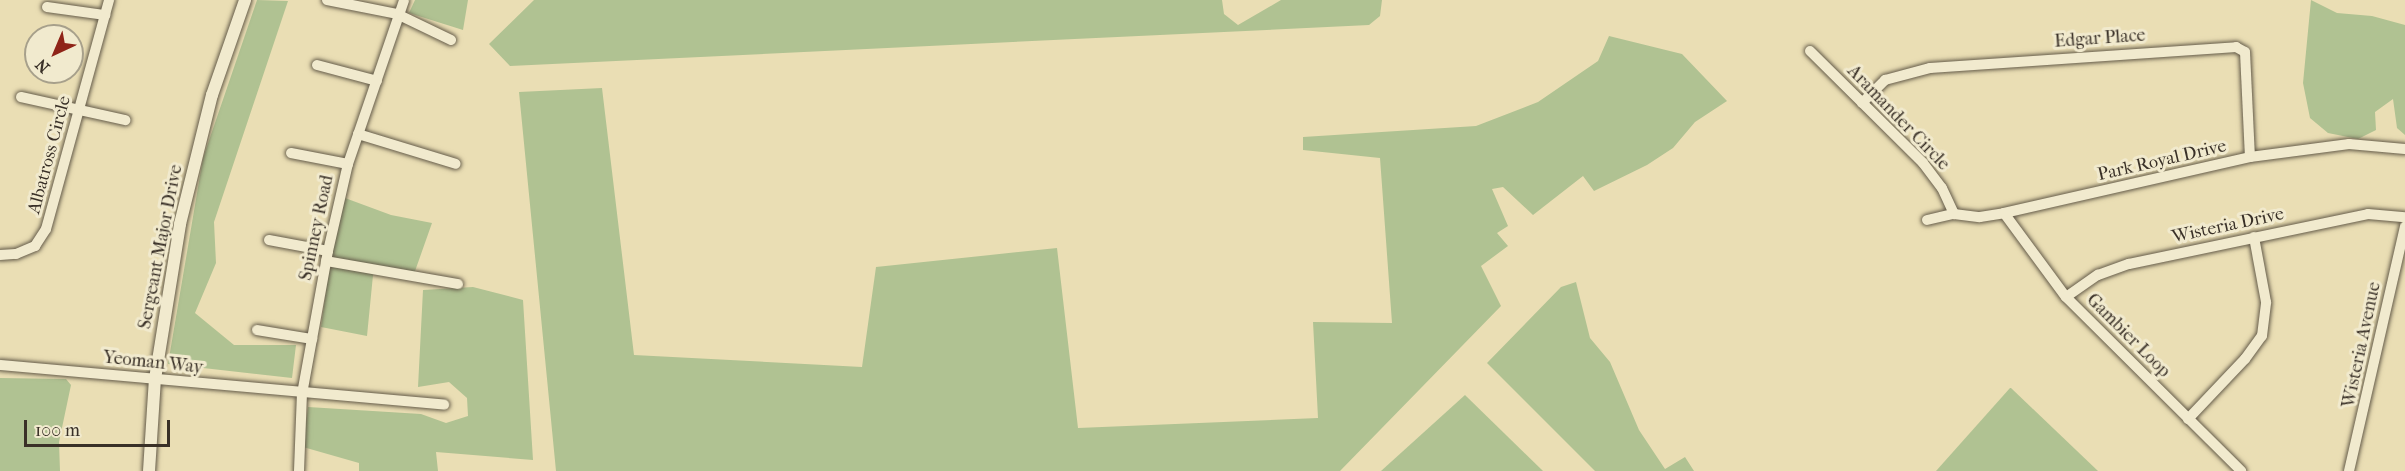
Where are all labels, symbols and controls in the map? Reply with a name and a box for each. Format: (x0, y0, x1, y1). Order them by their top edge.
north arrow (24, 24, 84, 84)
street label: Edgar Place (2054, 25, 2146, 53)
text: N (32, 55, 54, 77)
street label: Aramander Circle (1842, 61, 1954, 175)
street label: Albatross Circle (24, 94, 76, 216)
street label: Park Royal Drive (2095, 136, 2229, 186)
street label: Sergeant Major Drive (134, 163, 188, 331)
street label: Spinney Road (295, 173, 339, 283)
street label: Wisteria Drive (2170, 204, 2286, 248)
street label: Wisteria Avenue (2338, 280, 2386, 410)
street label: Gambier Loop (2082, 290, 2174, 382)
street label: Yeoman Way (102, 347, 204, 379)
scale bar (27, 408, 172, 446)
text: 100 m (35, 420, 80, 441)

